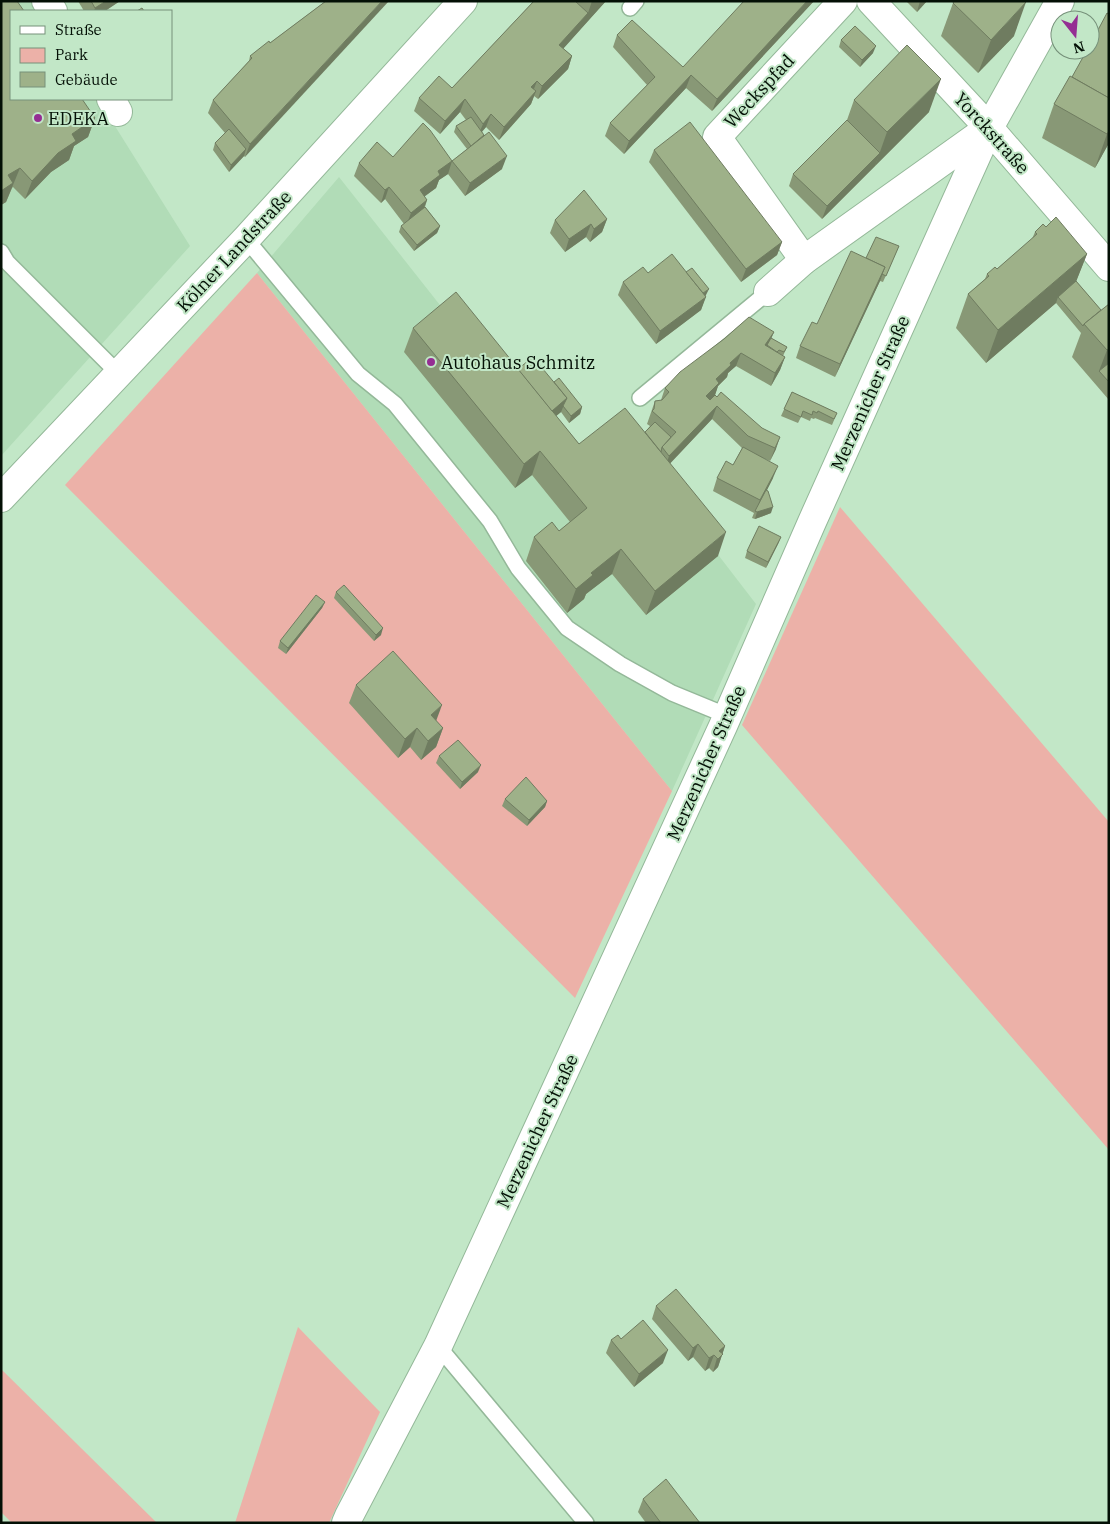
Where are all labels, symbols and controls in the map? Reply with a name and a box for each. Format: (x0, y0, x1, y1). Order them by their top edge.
legend (10, 10, 172, 100)
north arrow (1050, 10, 1100, 60)
text: Straße (55, 20, 102, 39)
text: N (1071, 37, 1087, 58)
text: Park (55, 45, 88, 64)
street label: Weckspfad (719, 49, 799, 133)
text: Gebäude (55, 70, 118, 89)
street label: Yorckstraße (949, 87, 1035, 179)
place label: EDEKA (48, 107, 110, 130)
marker: EDEKA (32, 112, 44, 124)
street label: Kölner Landstraße (172, 185, 296, 317)
street label: Merzenicher Straße (825, 312, 915, 474)
place label: Autohaus Schmitz (441, 351, 595, 374)
marker: Autohaus Schmitz (425, 356, 437, 368)
street label: Merzenicher Straße (661, 682, 751, 844)
street label: Merzenicher Straße (491, 1050, 583, 1212)

